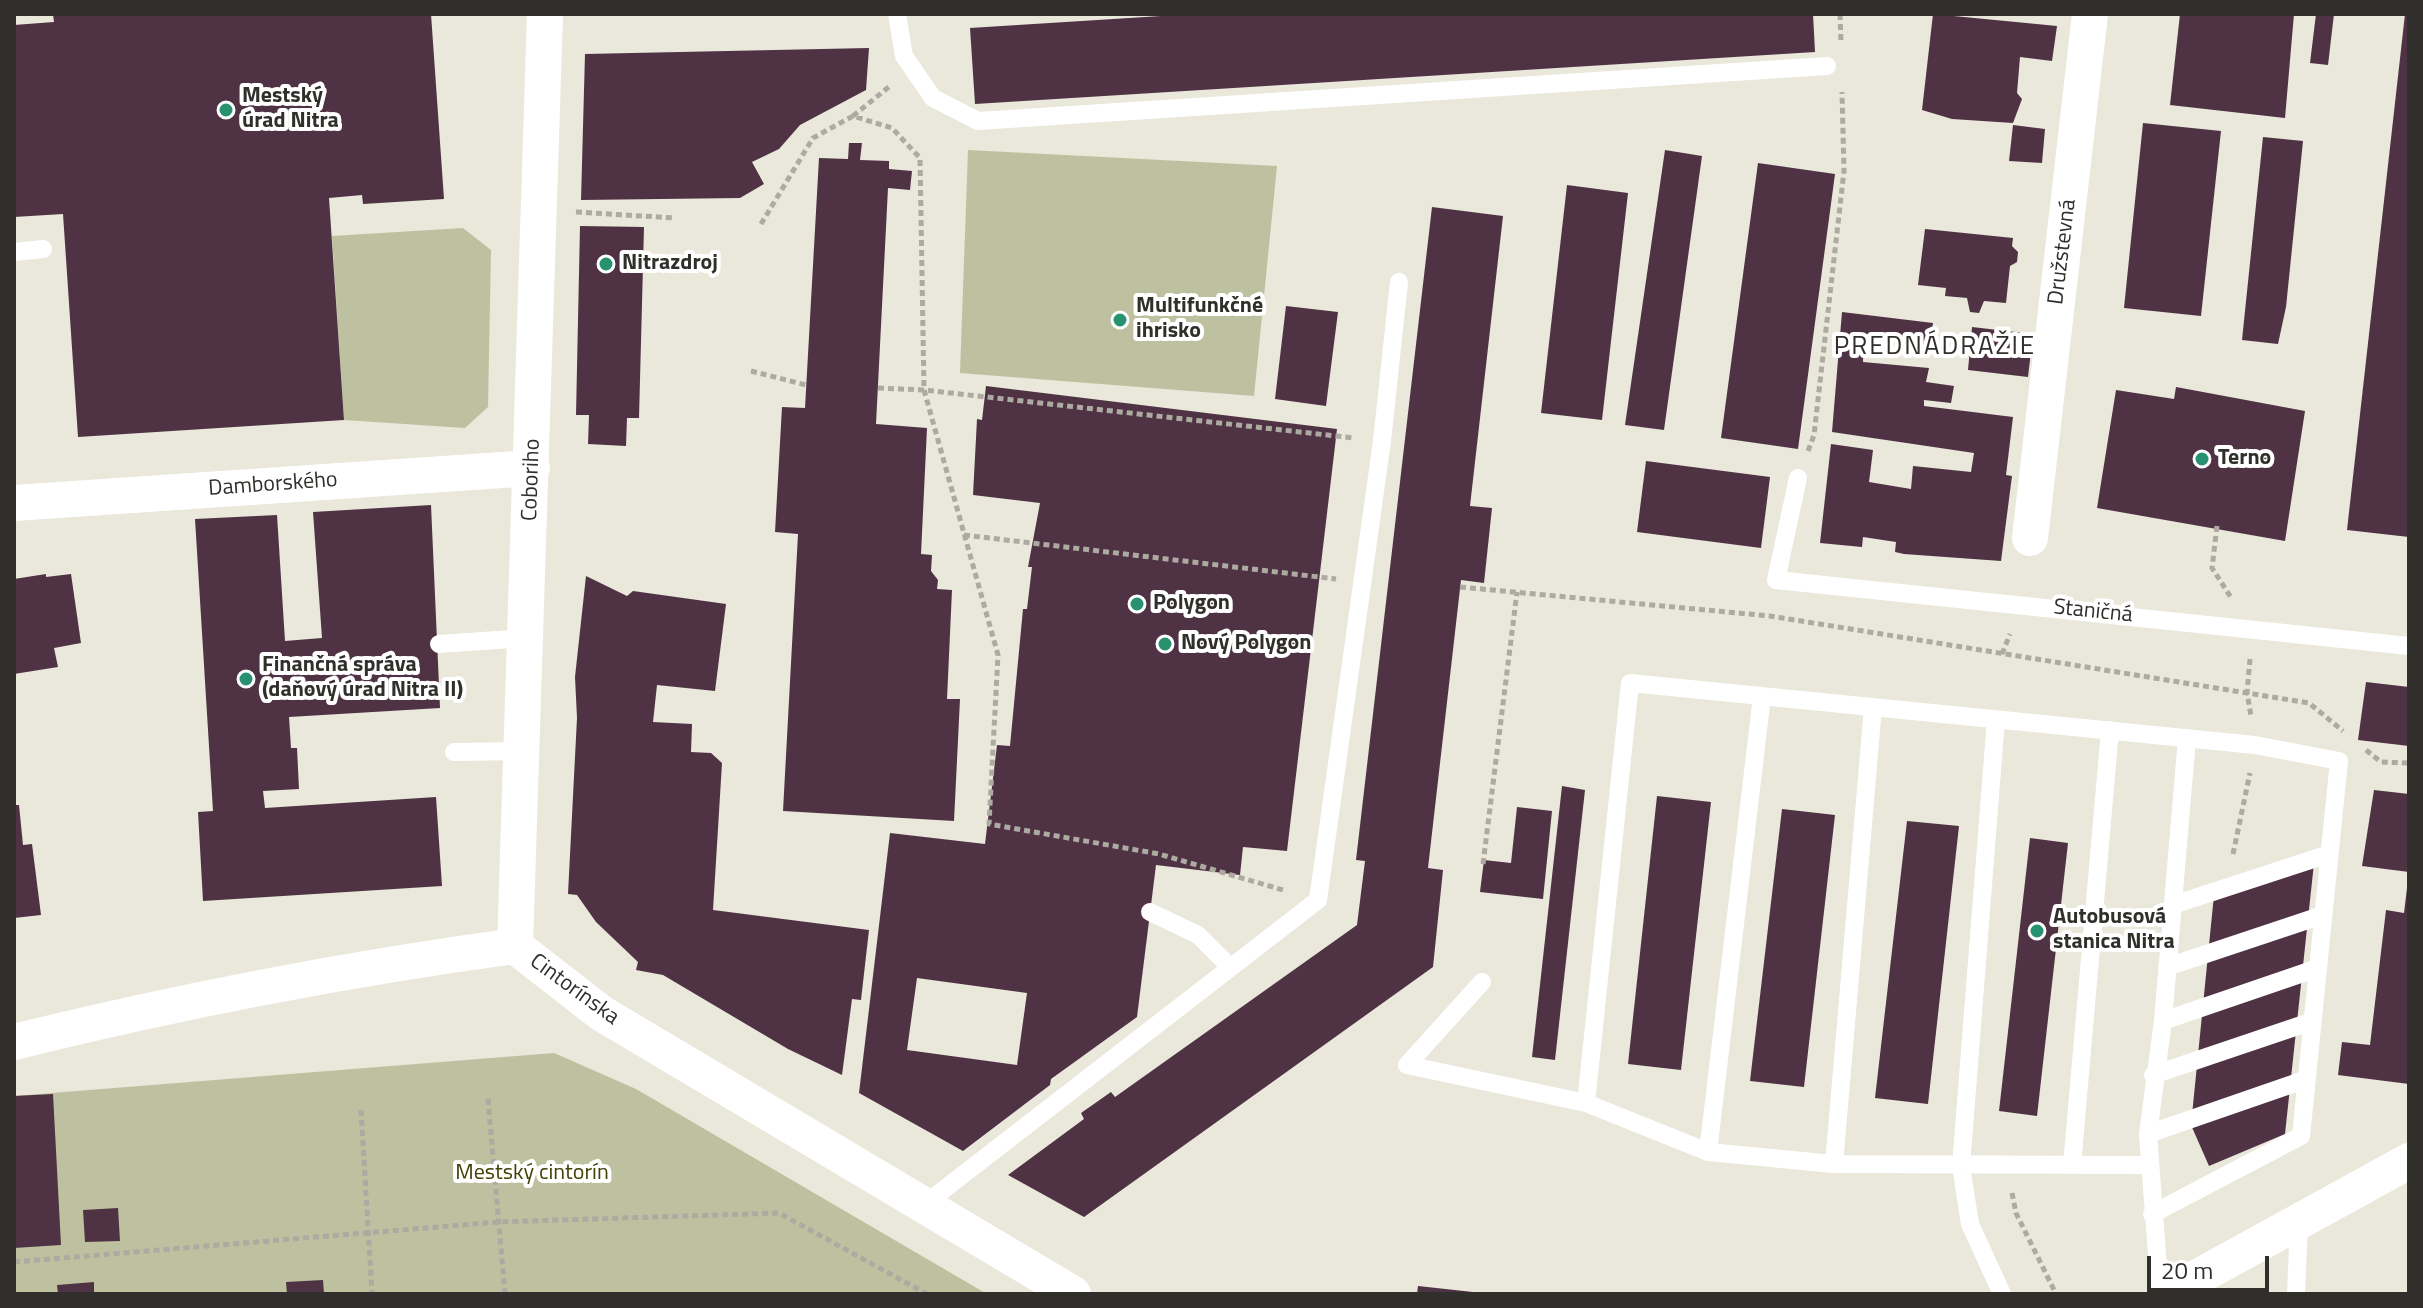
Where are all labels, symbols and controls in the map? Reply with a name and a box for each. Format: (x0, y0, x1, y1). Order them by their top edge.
place label: Mestský úrad Nitra (242, 84, 339, 136)
marker: Mestský úrad Nitra (217, 101, 235, 119)
street label: Družstevná (2043, 198, 2083, 306)
place label: Nitrazdroj (622, 251, 718, 277)
marker: Nitrazdroj (597, 255, 615, 273)
place label: Multifunkčné ihrisko (1136, 294, 1263, 346)
marker: Multifunkčné ihrisko (1111, 311, 1129, 329)
district label: PREDNÁDRAŽIE (1834, 332, 2036, 364)
street label: Coboriho (517, 438, 547, 522)
place label: Terno (2218, 446, 2271, 472)
marker: Terno (2193, 450, 2211, 468)
street label: Damborského (208, 467, 338, 503)
place label: Polygon (1153, 591, 1230, 617)
marker: Polygon (1128, 595, 1146, 613)
street label: Staničná (2052, 595, 2134, 629)
place label: Nový Polygon (1181, 631, 1311, 657)
marker: Nový Polygon (1156, 635, 1174, 653)
place label: Finančná správa (daňový úrad Nitra II) (262, 653, 463, 704)
marker: Finančná správa (daňový úrad Nitra II) (237, 670, 255, 688)
place label: Autobusová stanica Nitra (2053, 905, 2175, 956)
marker: Autobusová stanica Nitra (2028, 922, 2046, 940)
street label: Cintorínska (524, 949, 624, 1031)
park label: Mestský cintorín (455, 1161, 609, 1187)
scale bar (2151, 1240, 2273, 1290)
text: 20 m (2161, 1252, 2213, 1288)

